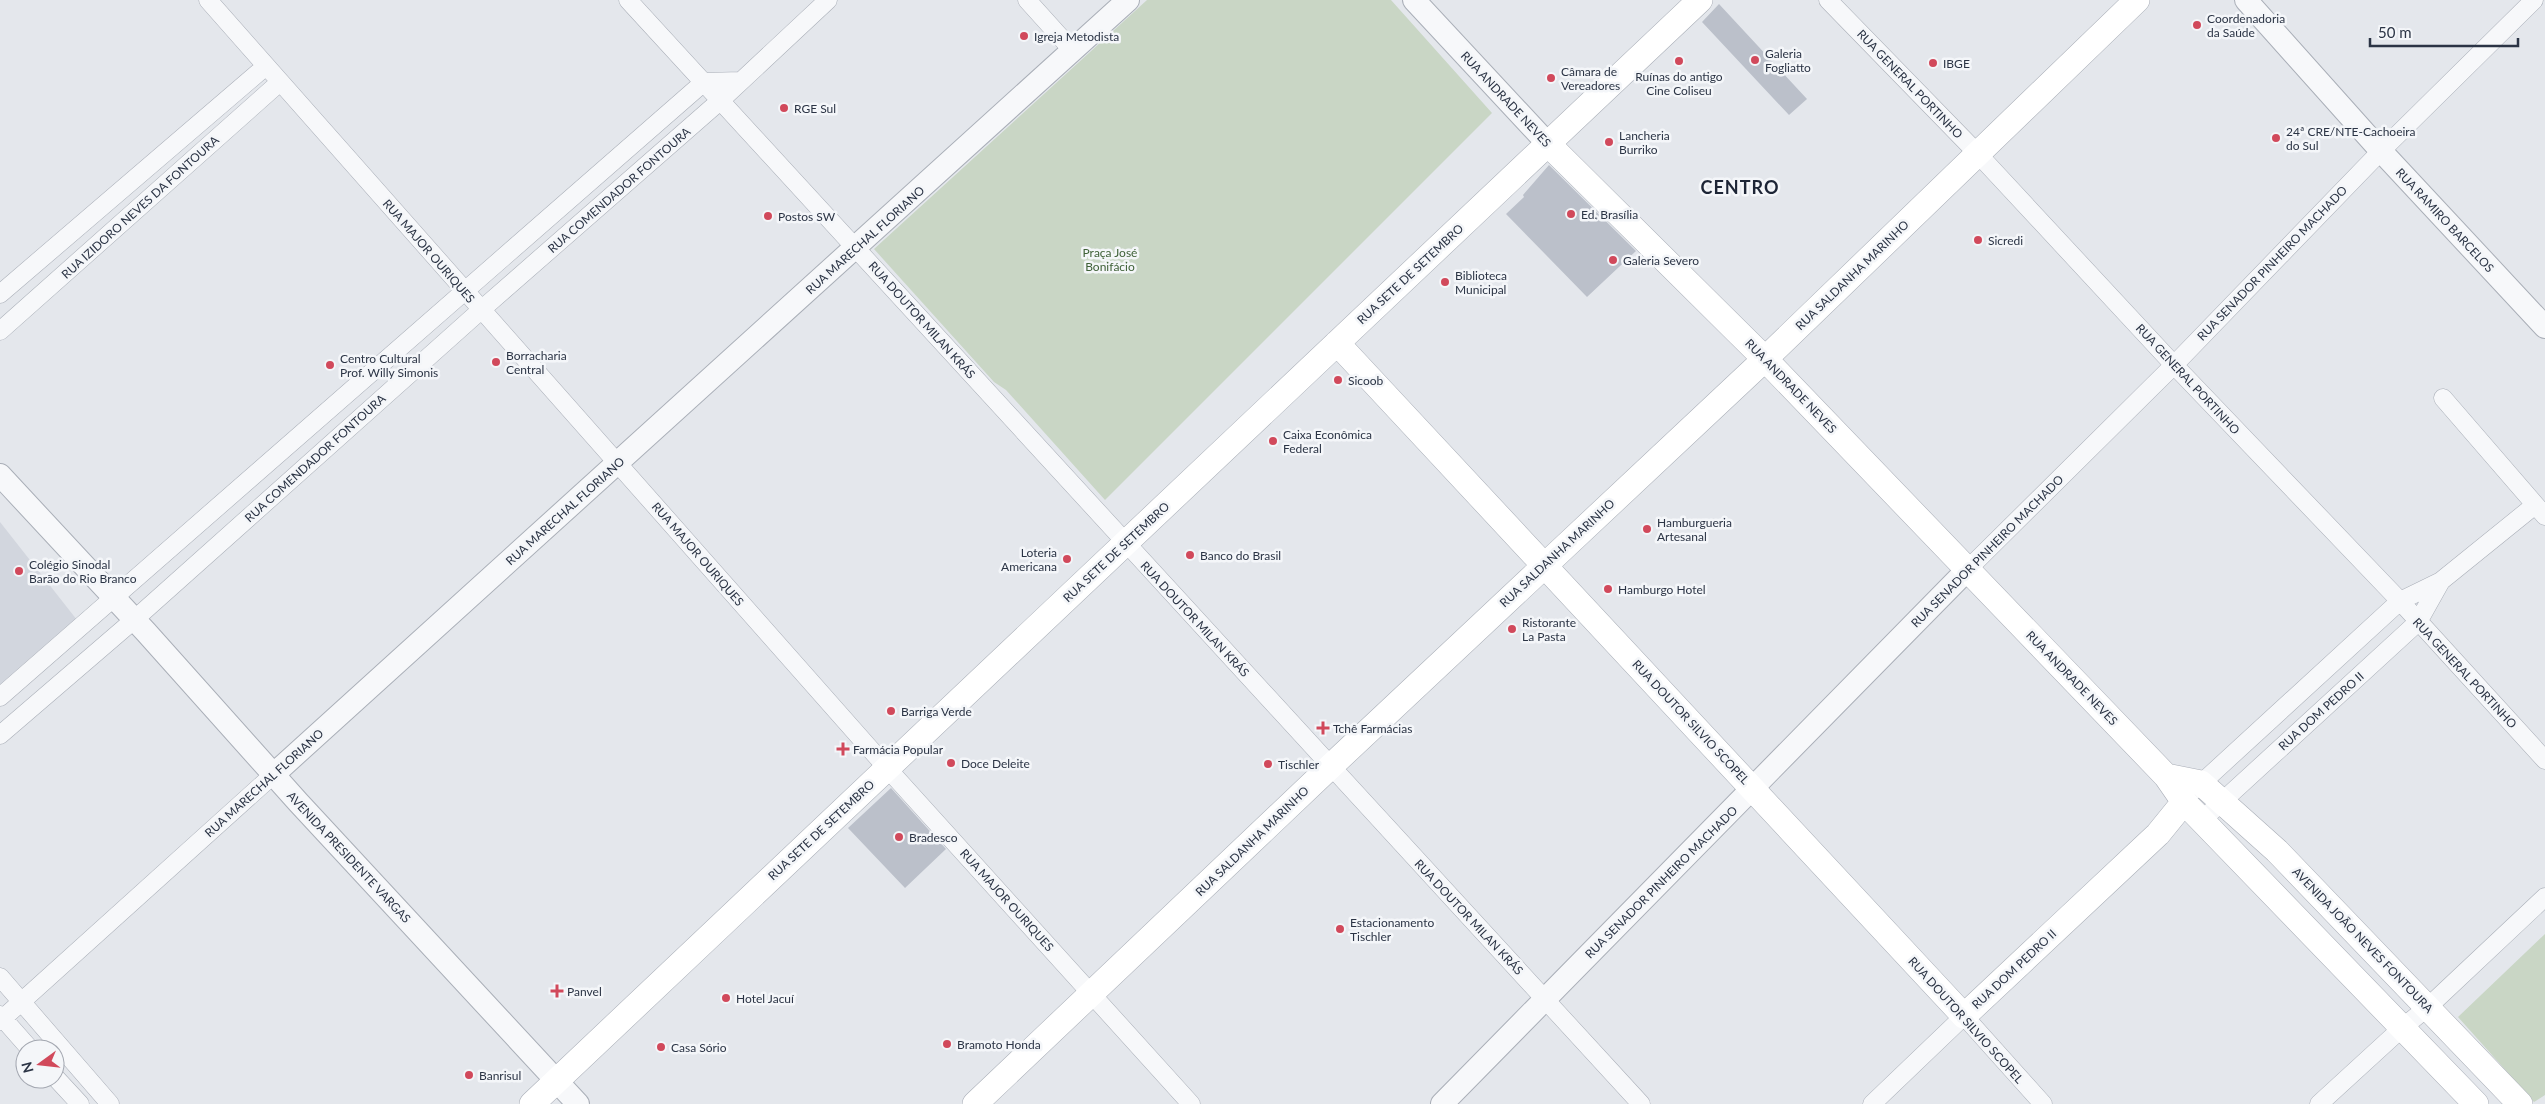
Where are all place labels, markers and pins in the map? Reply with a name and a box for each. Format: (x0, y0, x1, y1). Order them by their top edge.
place label: Coordenadoria da Saúde (2207, 11, 2285, 40)
marker: Coordenadoria da Saúde (2191, 19, 2203, 31)
place label: Igreja Metodista (1034, 29, 1119, 44)
marker: Igreja Metodista (1018, 30, 1030, 42)
place label: Galeria Fogliatto (1765, 46, 1811, 75)
marker: Galeria Fogliatto (1749, 54, 1761, 66)
marker: Ruínas do antigo Cine Coliseu (1673, 55, 1685, 67)
place label: IBGE (1943, 56, 1970, 71)
marker: IBGE (1927, 57, 1939, 69)
place label: Câmara de Vereadores (1561, 64, 1620, 93)
place label: Ruínas do antigo Cine Coliseu (1635, 69, 1723, 98)
marker: Câmara de Vereadores (1545, 72, 1557, 84)
place label: RGE Sul (794, 101, 836, 116)
marker: RGE Sul (778, 102, 790, 114)
place label: 24ª CRE/NTE-Cachoeira do Sul (2286, 124, 2416, 153)
place label: Lancheria Burriko (1619, 128, 1670, 157)
marker: 24ª CRE/NTE-Cachoeira do Sul (2270, 132, 2282, 144)
marker: Lancheria Burriko (1603, 136, 1615, 148)
place label: Ed. Brasília (1581, 207, 1638, 222)
marker: Ed. Brasília (1565, 208, 1577, 220)
place label: Postos SW (778, 209, 836, 224)
marker: Postos SW (762, 210, 774, 222)
place label: Sicredi (1988, 233, 2023, 248)
marker: Sicredi (1972, 234, 1984, 246)
place label: Galeria Severo (1623, 253, 1699, 268)
marker: Galeria Severo (1607, 254, 1619, 266)
place label: Biblioteca Municipal (1455, 268, 1507, 297)
marker: Biblioteca Municipal (1439, 276, 1451, 288)
place label: Borracharia Central (506, 348, 567, 377)
place label: Centro Cultural Prof. Willy Simonis (340, 351, 438, 380)
marker: Borracharia Central (490, 356, 502, 368)
marker: Centro Cultural Prof. Willy Simonis (324, 359, 336, 371)
place label: Sicoob (1348, 373, 1384, 388)
marker: Sicoob (1332, 374, 1344, 386)
place label: Caixa Econômica Federal (1283, 427, 1372, 456)
marker: Caixa Econômica Federal (1267, 435, 1279, 447)
place label: Hamburgueria Artesanal (1657, 515, 1732, 544)
marker: Hamburgueria Artesanal (1641, 523, 1653, 535)
place label: Loteria Americana (1001, 545, 1057, 574)
place label: Banco do Brasil (1200, 548, 1281, 563)
marker: Banco do Brasil (1184, 549, 1196, 561)
marker: Loteria Americana (1061, 553, 1073, 565)
place label: Colégio Sinodal Barão do Rio Branco (29, 557, 137, 586)
marker: Colégio Sinodal Barão do Rio Branco (13, 565, 25, 577)
place label: Hamburgo Hotel (1618, 582, 1706, 597)
marker: Hamburgo Hotel (1602, 583, 1614, 595)
place label: Ristorante La Pasta (1522, 615, 1576, 644)
marker: Ristorante La Pasta (1506, 623, 1518, 635)
place label: Barriga Verde (901, 704, 972, 719)
marker: Barriga Verde (885, 705, 897, 717)
place label: Tchê Farmácias (1333, 721, 1412, 736)
marker: Tchê Farmácias (1317, 722, 1329, 734)
place label: Farmácia Popular (853, 742, 944, 757)
marker: Farmácia Popular (837, 743, 849, 755)
place label: Doce Deleite (961, 756, 1030, 771)
marker: Doce Deleite (945, 757, 957, 769)
place label: Tischler (1278, 757, 1320, 772)
marker: Tischler (1262, 758, 1274, 770)
place label: Bradesco (909, 830, 958, 845)
marker: Bradesco (893, 831, 905, 843)
place label: Estacionamento Tischler (1350, 915, 1434, 944)
marker: Estacionamento Tischler (1334, 923, 1346, 935)
place label: Panvel (567, 984, 602, 999)
marker: Panvel (551, 985, 563, 997)
place label: Hotel Jacuí (736, 991, 795, 1006)
marker: Hotel Jacuí (720, 992, 732, 1004)
place label: Bramoto Honda (957, 1037, 1041, 1052)
marker: Bramoto Honda (941, 1038, 953, 1050)
place label: Casa Sório (671, 1040, 727, 1055)
marker: Casa Sório (655, 1041, 667, 1053)
place label: Banrisul (479, 1068, 521, 1083)
marker: Banrisul (463, 1069, 475, 1081)

